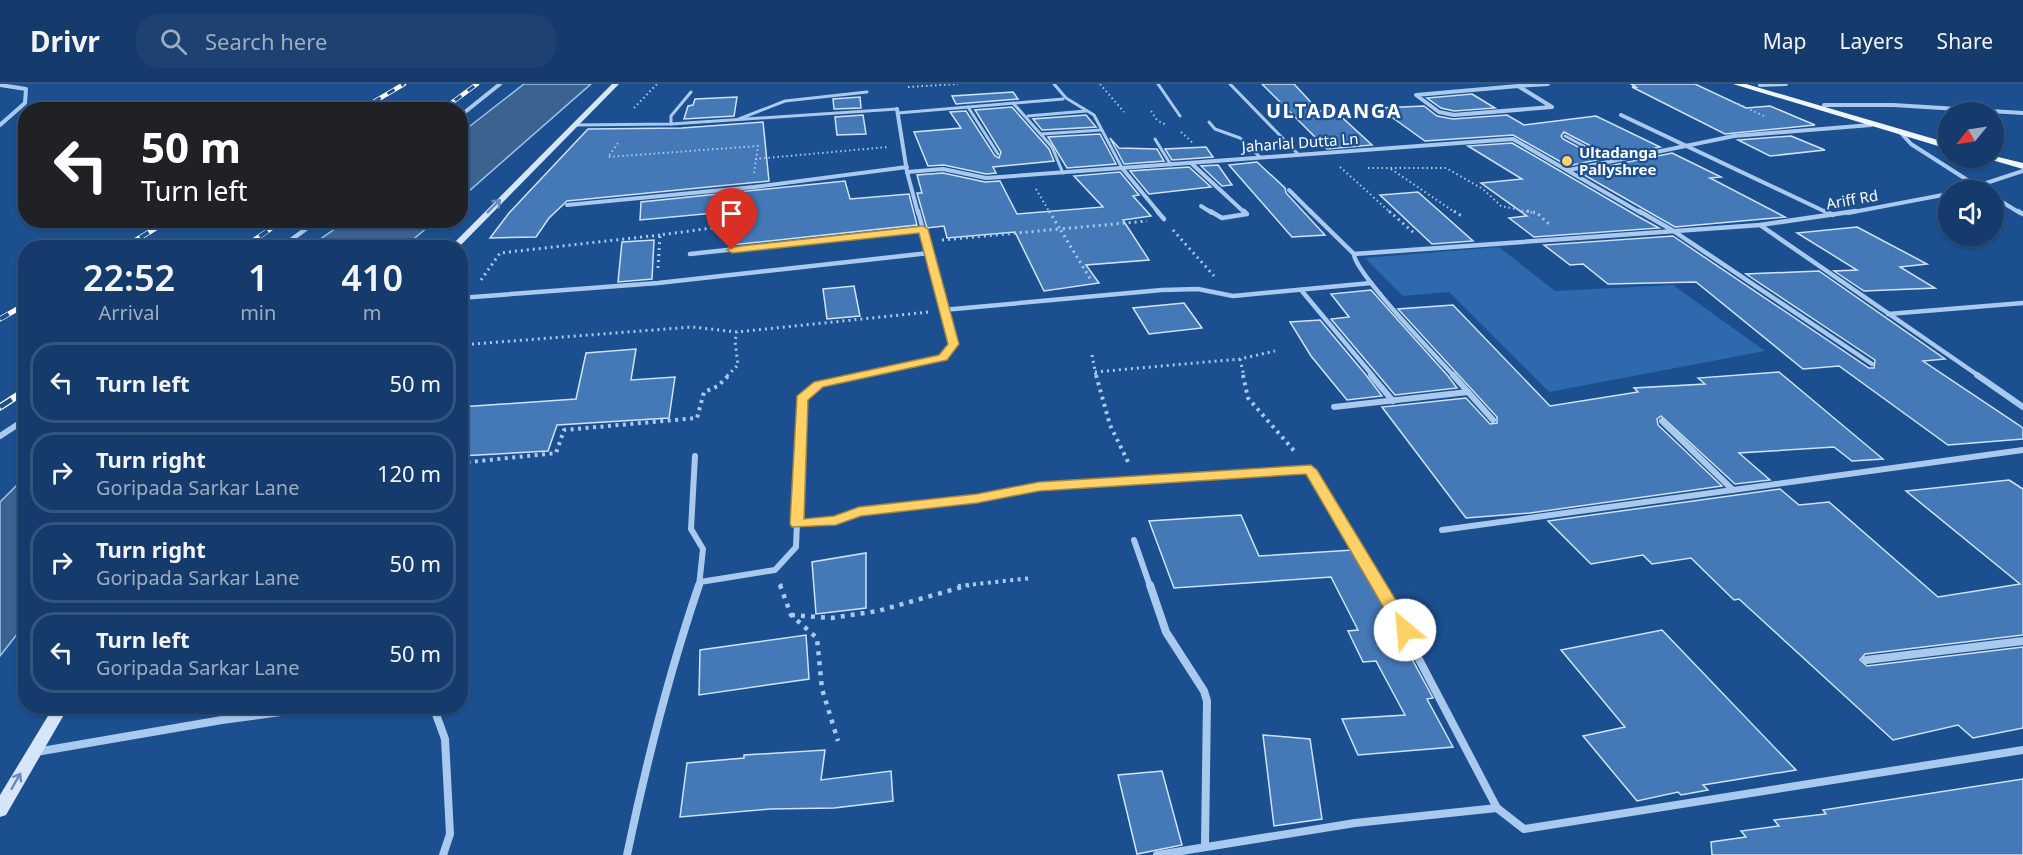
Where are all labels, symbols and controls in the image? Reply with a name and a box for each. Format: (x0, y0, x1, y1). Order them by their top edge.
search box (136, 14, 556, 68)
text: Drivr (30, 22, 100, 60)
icon: search (157, 25, 190, 58)
text: Search here (205, 26, 327, 56)
text: Map (1763, 27, 1807, 55)
text: Layers (1840, 27, 1904, 55)
text: Share (1937, 27, 1993, 55)
district label: ULTADANGA (1266, 97, 1402, 124)
north arrow (1938, 102, 2004, 168)
map controls (1938, 102, 2004, 246)
text: 50 m (141, 118, 241, 175)
icon: left (42, 126, 120, 204)
street label: Jaharlal Dutta Ln (1239, 128, 1359, 156)
place label: Ultadanga Pallyshree (1579, 142, 1657, 179)
marker: Ultadanga Pallyshree (1560, 154, 1574, 168)
text: Turn left (141, 172, 247, 209)
button: sound (1938, 180, 2004, 246)
street label: Ariff Rd (1824, 185, 1880, 213)
pin (706, 188, 757, 250)
icon: arrive (715, 197, 748, 230)
one-way arrow (487, 199, 502, 213)
text: 22:52 (83, 253, 175, 302)
text: 1 (248, 253, 269, 302)
text: 410 (341, 253, 403, 302)
text: Arrival (99, 299, 160, 326)
text: min (240, 299, 276, 326)
text: m (363, 299, 382, 326)
icon: left (45, 366, 78, 399)
text: Turn left (96, 368, 190, 398)
text: 50 m (390, 368, 441, 398)
text: Turn right (96, 444, 206, 474)
icon: right (45, 456, 78, 489)
text: 120 m (377, 458, 441, 488)
text: Goripada Sarkar Lane (96, 474, 299, 501)
text: Turn right (96, 534, 206, 564)
icon: right (45, 546, 78, 579)
text: 50 m (390, 548, 441, 578)
text: Goripada Sarkar Lane (96, 564, 299, 591)
position arrow (1373, 598, 1437, 662)
text: Turn left (96, 624, 190, 654)
icon: left (45, 636, 78, 669)
text: 50 m (390, 638, 441, 668)
text: Goripada Sarkar Lane (96, 654, 299, 681)
one-way arrow (11, 773, 22, 791)

